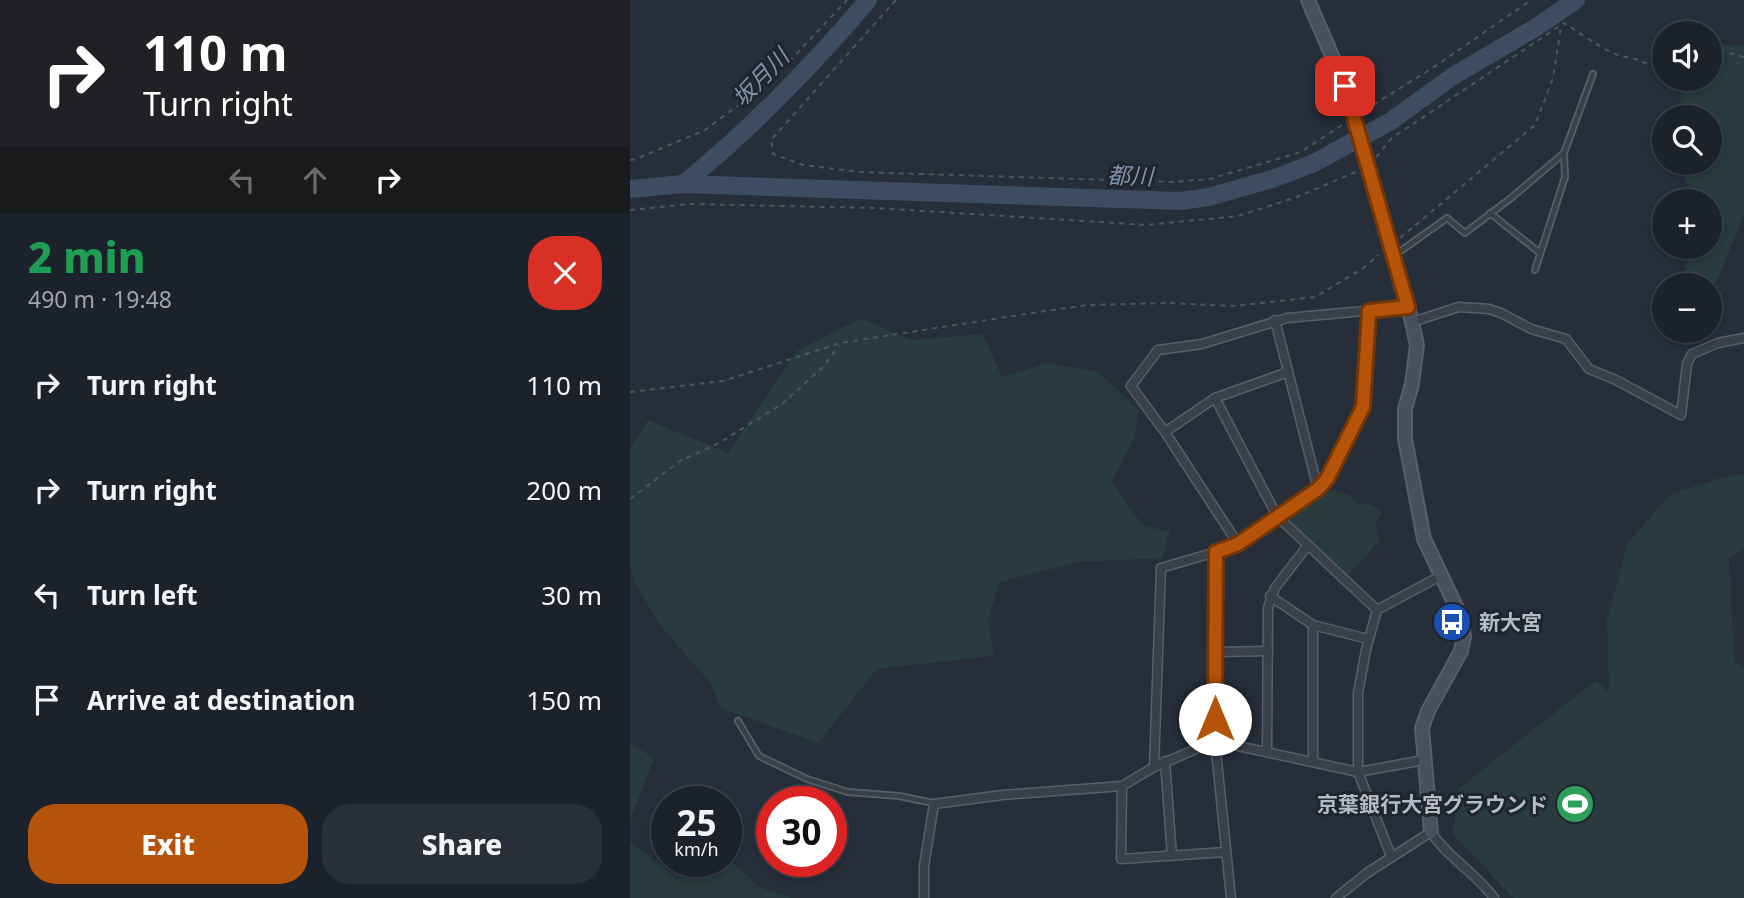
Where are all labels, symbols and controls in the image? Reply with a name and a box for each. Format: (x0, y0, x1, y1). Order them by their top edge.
text: 110 m (143, 19, 288, 85)
map controls (1652, 21, 1722, 343)
button: sound (1652, 21, 1722, 91)
icon: right (28, 28, 119, 119)
water label: 坂月川 (725, 39, 798, 113)
pin (1315, 56, 1375, 116)
icon: arrive (1326, 67, 1364, 105)
text: Turn right (143, 82, 293, 125)
button: search (1652, 105, 1722, 175)
water label: 都川 (1106, 158, 1157, 192)
icon: left (223, 161, 261, 199)
icon: ahead (296, 161, 334, 199)
icon: right (369, 161, 407, 199)
button: + (1652, 189, 1722, 259)
text: 2 min (28, 228, 145, 285)
button: close (528, 236, 602, 310)
button: − (1652, 273, 1722, 343)
text: 490 m · 19:48 (28, 283, 172, 315)
icon: right (28, 366, 66, 404)
text: Turn right (87, 367, 217, 403)
text: 110 m (526, 367, 602, 403)
icon: right (28, 471, 66, 509)
text: Turn right (87, 472, 217, 508)
text: 200 m (526, 472, 602, 508)
icon: left (28, 576, 66, 614)
text: Turn left (87, 577, 198, 613)
text: 30 m (541, 577, 602, 613)
bus stop icon: 新大宮 (1431, 601, 1473, 643)
place label: 新大宮 (1479, 608, 1542, 636)
icon: arrive (28, 681, 66, 719)
text: Arrive at destination (87, 682, 356, 718)
text: 150 m (526, 682, 602, 718)
position arrow (1178, 682, 1252, 756)
sports icon: 京葉銀行大宮グラウンド (1554, 783, 1596, 825)
speed limit sign: 30 (756, 786, 847, 877)
place label: 京葉銀行大宮グラウンド (1317, 790, 1548, 818)
text: 25 (676, 799, 717, 846)
button: Exit (28, 804, 308, 884)
button: Share (322, 804, 602, 884)
text: km/h (674, 837, 719, 861)

